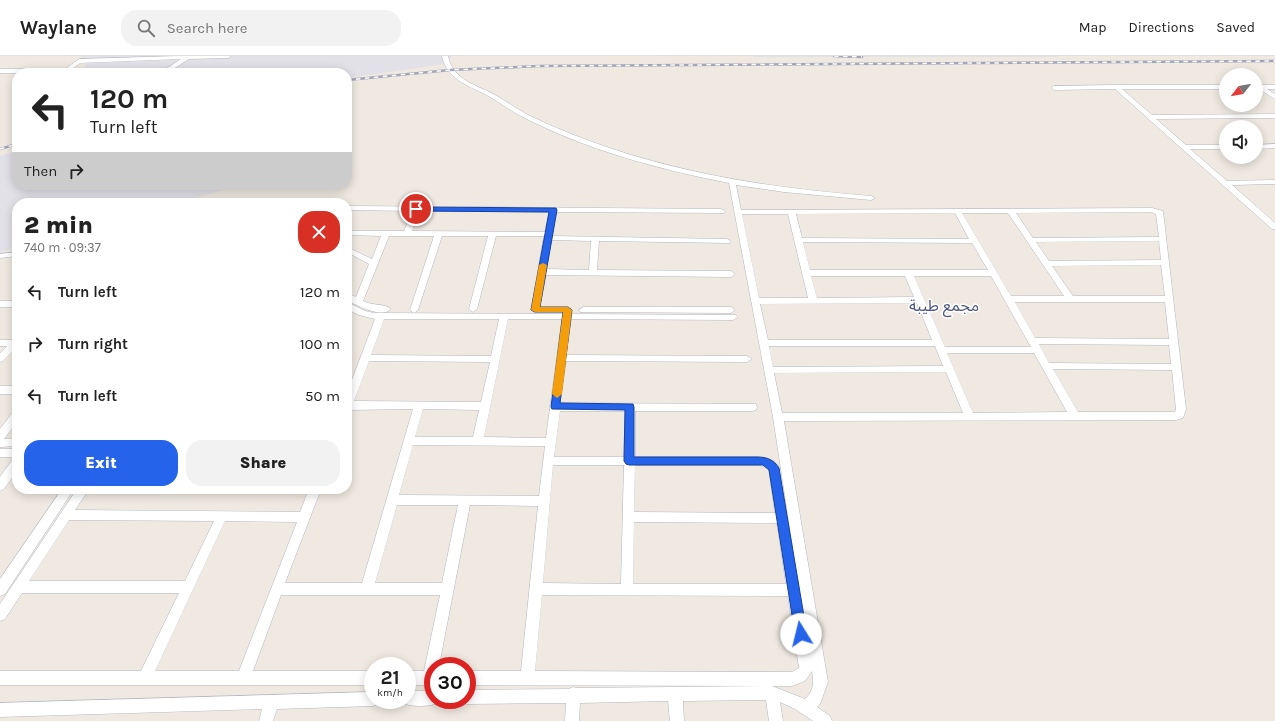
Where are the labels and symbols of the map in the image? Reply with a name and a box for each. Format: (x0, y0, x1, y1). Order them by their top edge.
north arrow (1219, 68, 1263, 112)
pin (399, 192, 433, 226)
district label: مجمع طيبة (909, 296, 979, 318)
position arrow (780, 613, 822, 655)
speed limit sign: 30 (424, 657, 476, 709)

